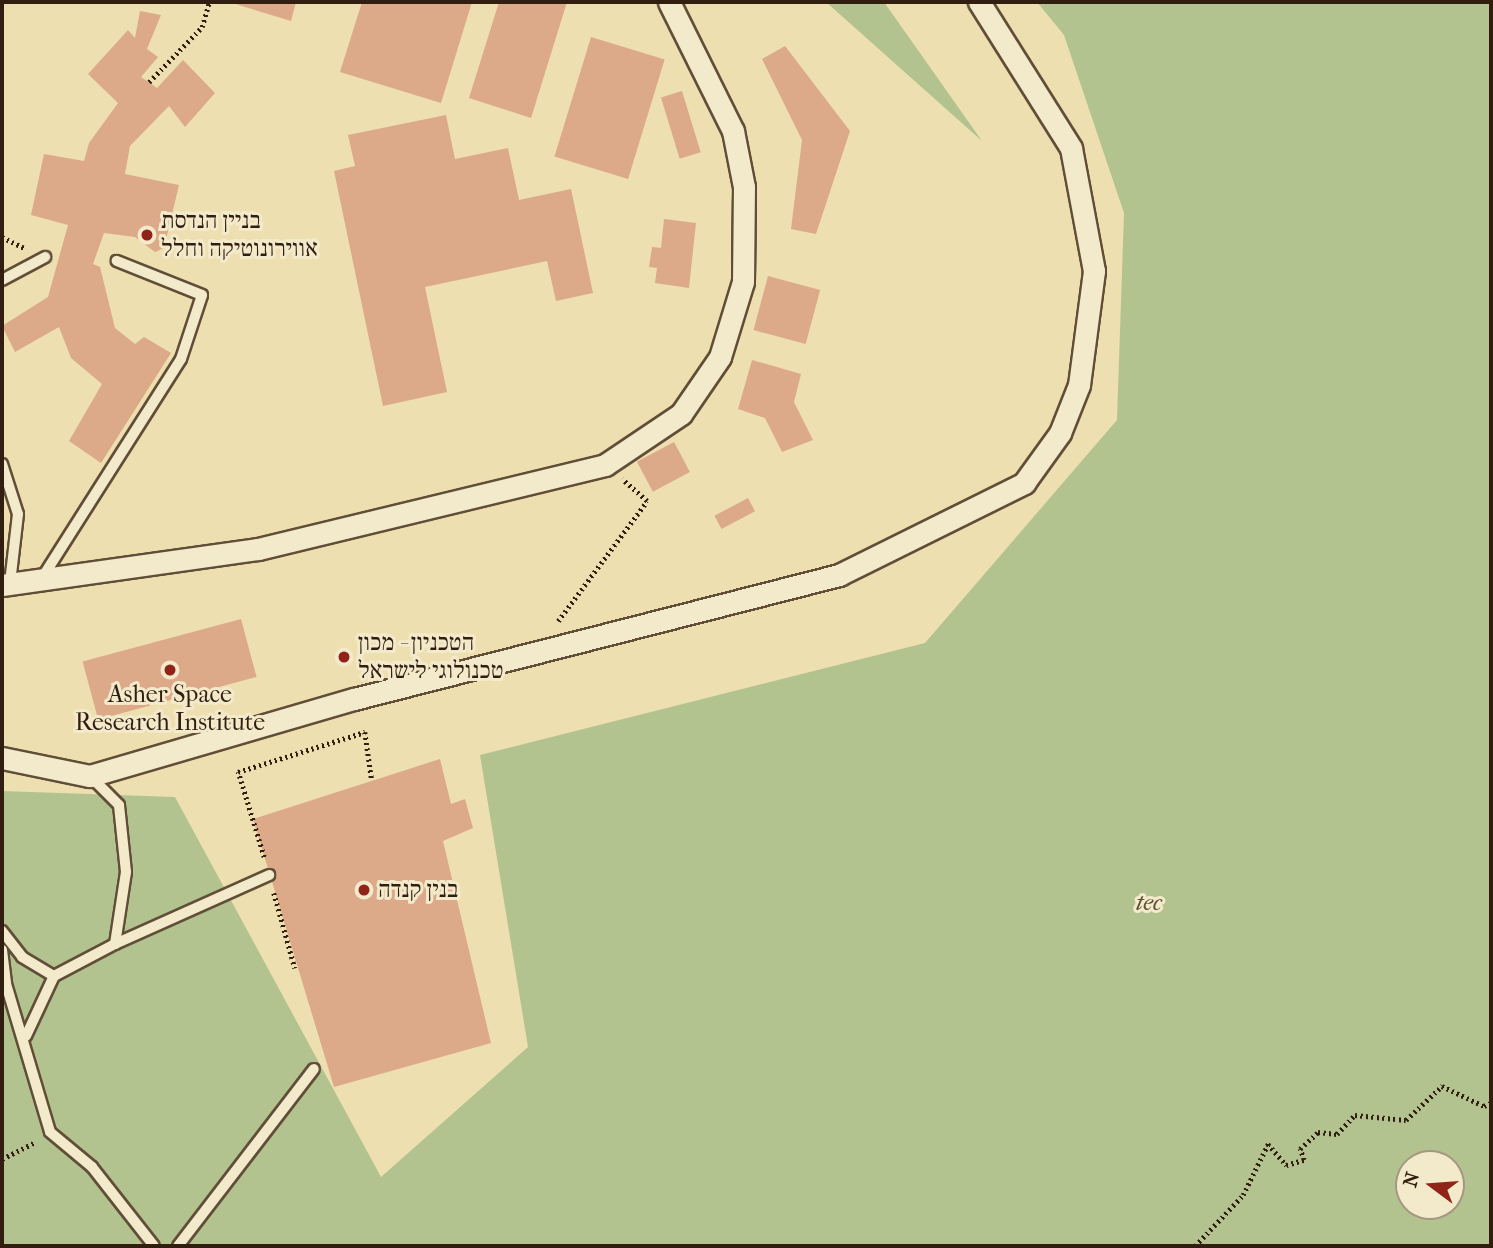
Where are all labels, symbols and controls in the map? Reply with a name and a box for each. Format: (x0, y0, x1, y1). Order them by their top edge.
place label: בניין הנדסת אווירונוטיקה וחלל (161, 207, 318, 263)
marker: בניין הנדסת אווירונוטיקה וחלל (139, 227, 155, 243)
place label: הטכניון - מכון טכנולוגי לישראל (358, 629, 503, 685)
marker: הטכניון - מכון טכנולוגי לישראל (336, 649, 352, 665)
marker: Asher Space Research Institute (162, 662, 178, 678)
place label: Asher Space Research Institute (75, 681, 265, 737)
place label: בנין קנדה (378, 876, 458, 904)
marker: בנין קנדה (356, 882, 372, 898)
park label: tec (1136, 889, 1162, 917)
north arrow (1395, 1150, 1465, 1220)
text: N (1399, 1170, 1424, 1190)

